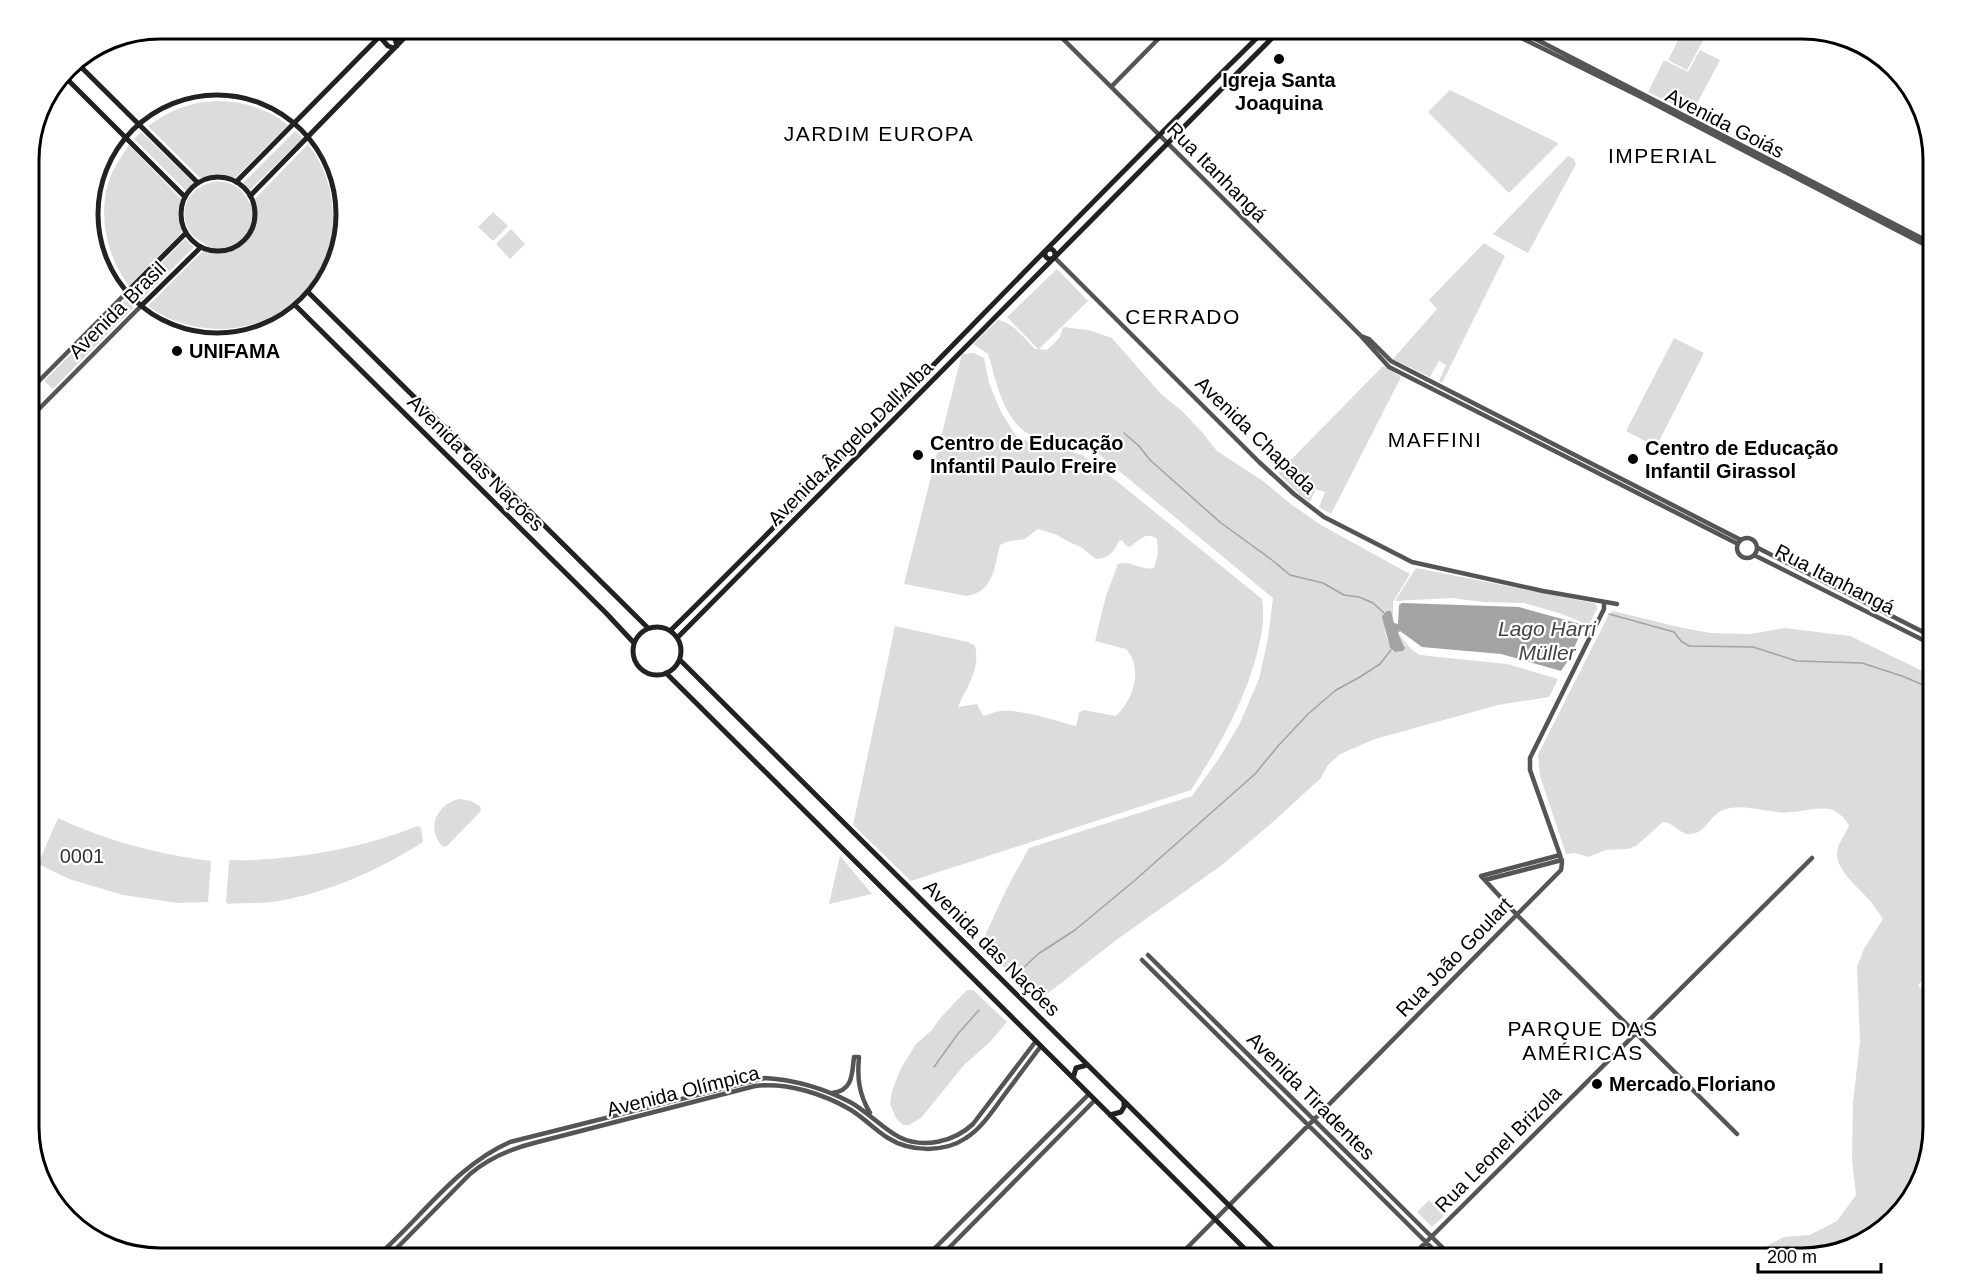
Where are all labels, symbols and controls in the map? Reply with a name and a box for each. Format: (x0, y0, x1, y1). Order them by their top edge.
marker: Igreja Santa Joaquina (1272, 52, 1286, 66)
place label: Igreja Santa Joaquina (1222, 69, 1337, 114)
street label: Avenida Goiás (1662, 84, 1788, 162)
street label: Rua Itanhangá (1163, 118, 1272, 227)
district label: JARDIM EUROPA (784, 122, 974, 145)
district label: IMPERIAL (1608, 144, 1718, 167)
street label: Avenida Brasil (64, 257, 170, 363)
district label: CERRADO (1125, 305, 1241, 328)
place label: UNIFAMA (189, 340, 280, 362)
marker: UNIFAMA (170, 344, 184, 358)
street label: Avenida Ângelo Dall'Alba (763, 356, 937, 530)
street label: Avenida Chapada (1191, 372, 1321, 499)
street label: Avenida das Nações (403, 390, 549, 536)
district label: MAFFINI (1388, 428, 1482, 451)
place label: Centro de Educação Infantil Paulo Freire (930, 432, 1123, 477)
place label: Centro de Educação Infantil Girassol (1645, 437, 1838, 482)
marker: Centro de Educação Infantil Paulo Freire (911, 448, 925, 462)
marker: Centro de Educação Infantil Girassol (1626, 452, 1640, 466)
street label: Rua Itanhangá (1772, 539, 1899, 619)
water label: Lago Harri Müller (1498, 617, 1597, 664)
park label: 0001 (60, 845, 104, 867)
street label: Avenida das Nações (919, 875, 1065, 1021)
street label: Rua João Goulart (1392, 893, 1517, 1021)
district label: PARQUE DAS AMÉRICAS (1507, 1017, 1659, 1064)
street label: Avenida Tiradentes (1243, 1028, 1379, 1164)
street label: Avenida Olímpica (604, 1061, 762, 1121)
place label: Mercado Floriano (1609, 1073, 1776, 1095)
marker: Mercado Floriano (1590, 1077, 1604, 1091)
street label: Rua Leonel Brizola (1430, 1081, 1566, 1217)
scale bar (1758, 1236, 1881, 1274)
text: 200 m (1767, 1247, 1817, 1267)

